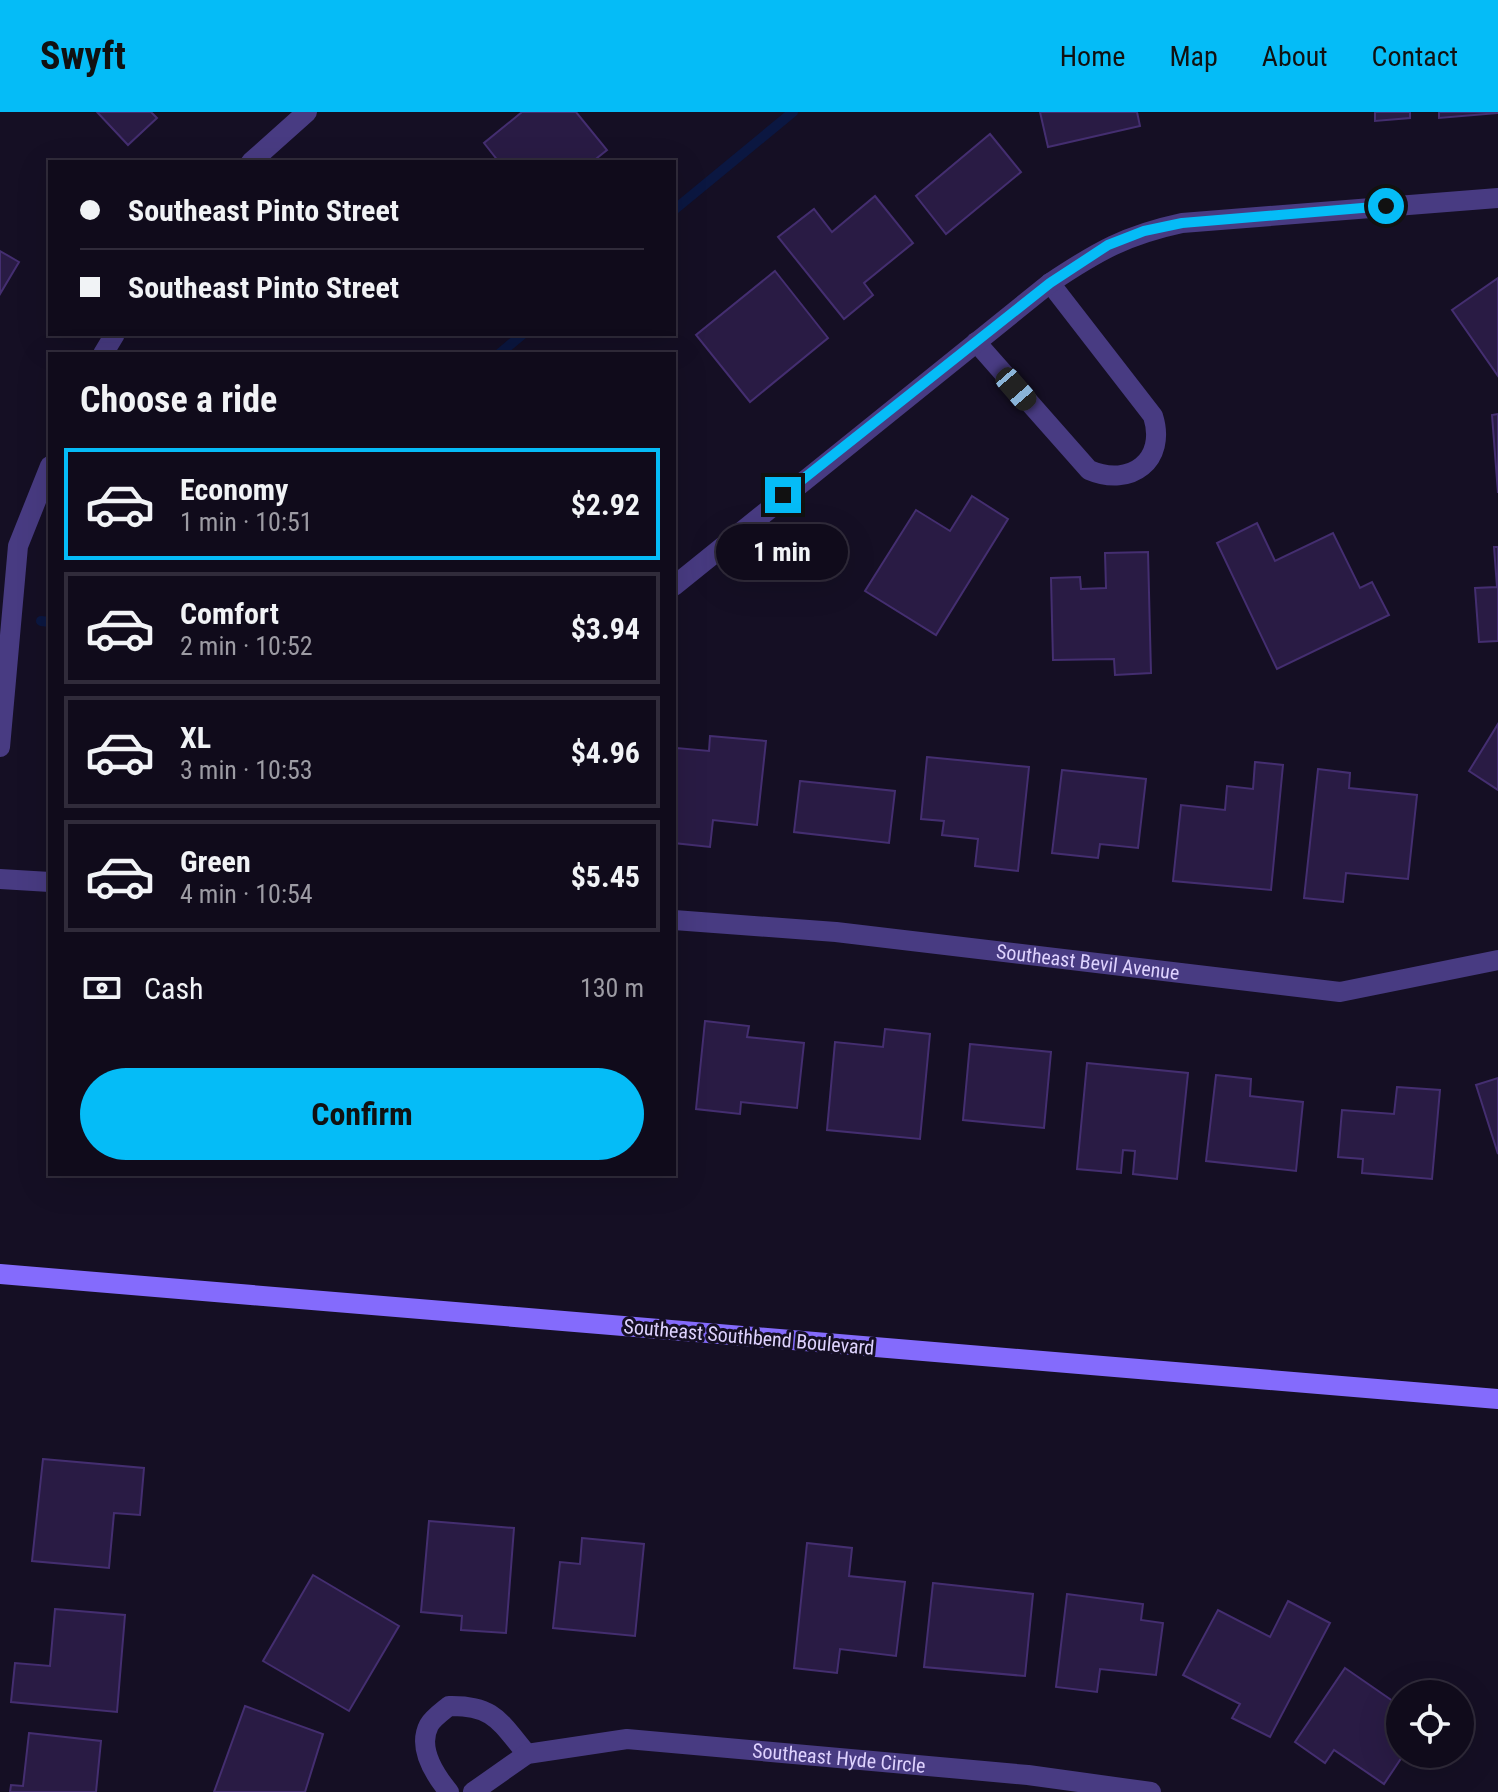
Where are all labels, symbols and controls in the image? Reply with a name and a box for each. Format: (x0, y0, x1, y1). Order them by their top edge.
text: Swyft (40, 34, 126, 78)
text: Home (1060, 40, 1125, 73)
text: Map (1169, 40, 1218, 73)
text: About (1262, 40, 1328, 73)
text: Contact (1372, 40, 1458, 73)
route start (1368, 188, 1404, 224)
text: Southeast Pinto Street (128, 193, 399, 228)
text: Southeast Pinto Street (128, 270, 399, 305)
car (991, 363, 1041, 415)
text: Choose a ride (80, 379, 277, 421)
icon: car (84, 468, 156, 540)
text: Economy (180, 472, 288, 507)
route end (765, 477, 801, 513)
text: $2.92 (571, 487, 640, 522)
text: 1 min · 10:51 (180, 507, 313, 537)
callout: 1 min (717, 523, 849, 579)
text: 1 min (753, 537, 811, 567)
icon: car (84, 592, 156, 664)
text: Comfort (180, 596, 279, 631)
text: $3.94 (571, 611, 640, 646)
text: 2 min · 10:52 (180, 631, 313, 661)
icon: car (84, 716, 156, 788)
text: XL (180, 720, 211, 755)
text: $4.96 (571, 735, 640, 770)
text: 3 min · 10:53 (180, 755, 313, 785)
icon: car (84, 840, 156, 912)
text: Green (180, 844, 251, 879)
text: $5.45 (571, 859, 640, 894)
text: 4 min · 10:54 (180, 879, 313, 909)
street label: Southeast Bevil Avenue (995, 939, 1181, 985)
icon: cash (80, 966, 124, 1010)
text: Cash (144, 971, 204, 1006)
text: 130 m (580, 973, 644, 1003)
button: Confirm (80, 1068, 644, 1160)
street label: Southeast Southbend Boulevard (623, 1314, 875, 1360)
map controls (1386, 1680, 1474, 1768)
button: locate (1386, 1680, 1474, 1768)
street label: Southeast Hyde Circle (751, 1738, 927, 1778)

